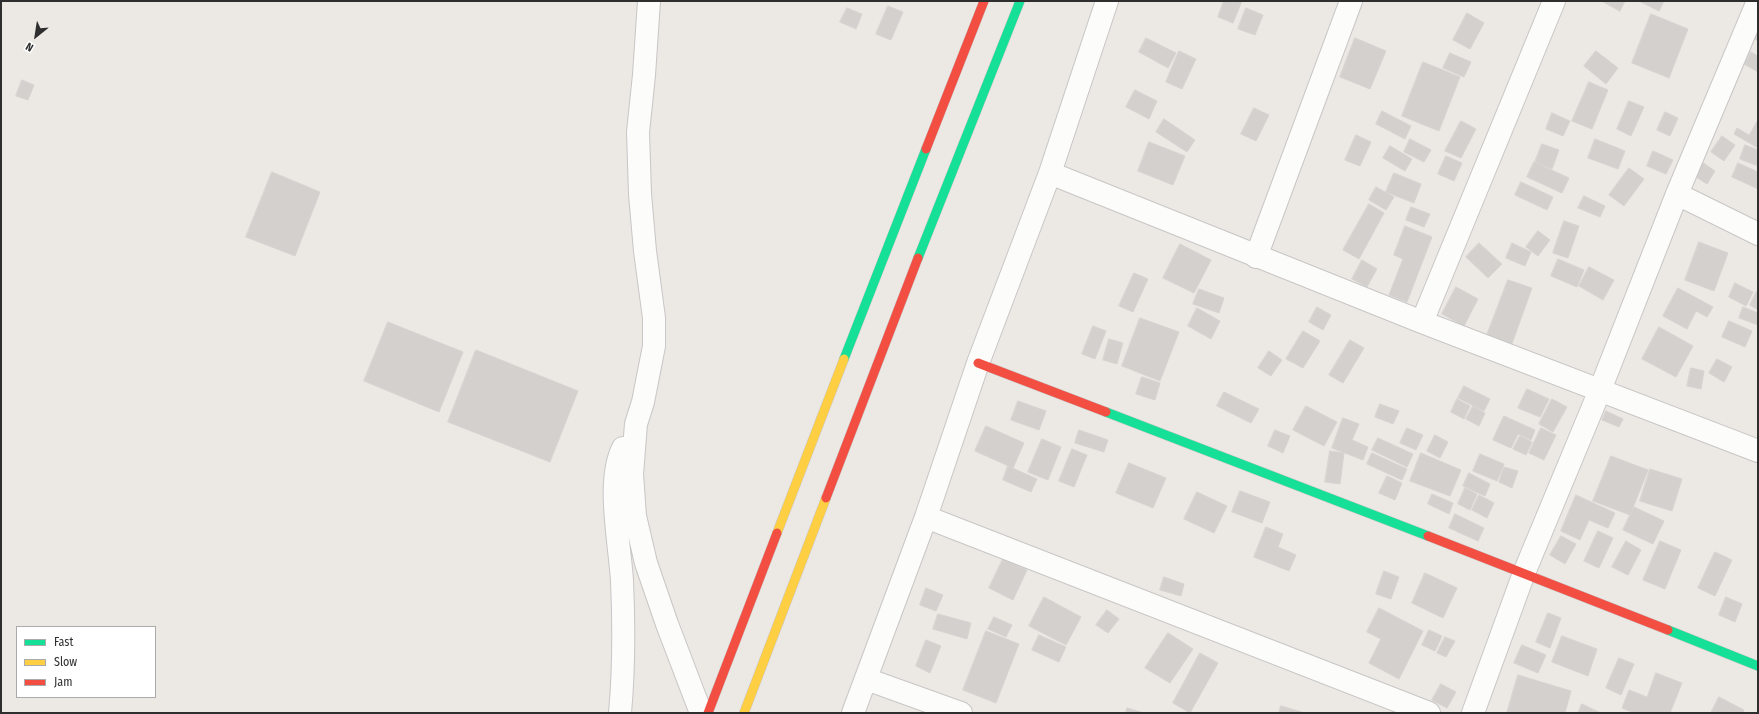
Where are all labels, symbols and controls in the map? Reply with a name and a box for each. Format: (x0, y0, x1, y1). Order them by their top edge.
north arrow (16, 16, 56, 56)
text: N (24, 40, 36, 54)
legend (16, 626, 156, 698)
text: Fast (54, 635, 73, 649)
text: Slow (54, 655, 77, 669)
text: Jam (54, 675, 72, 689)

